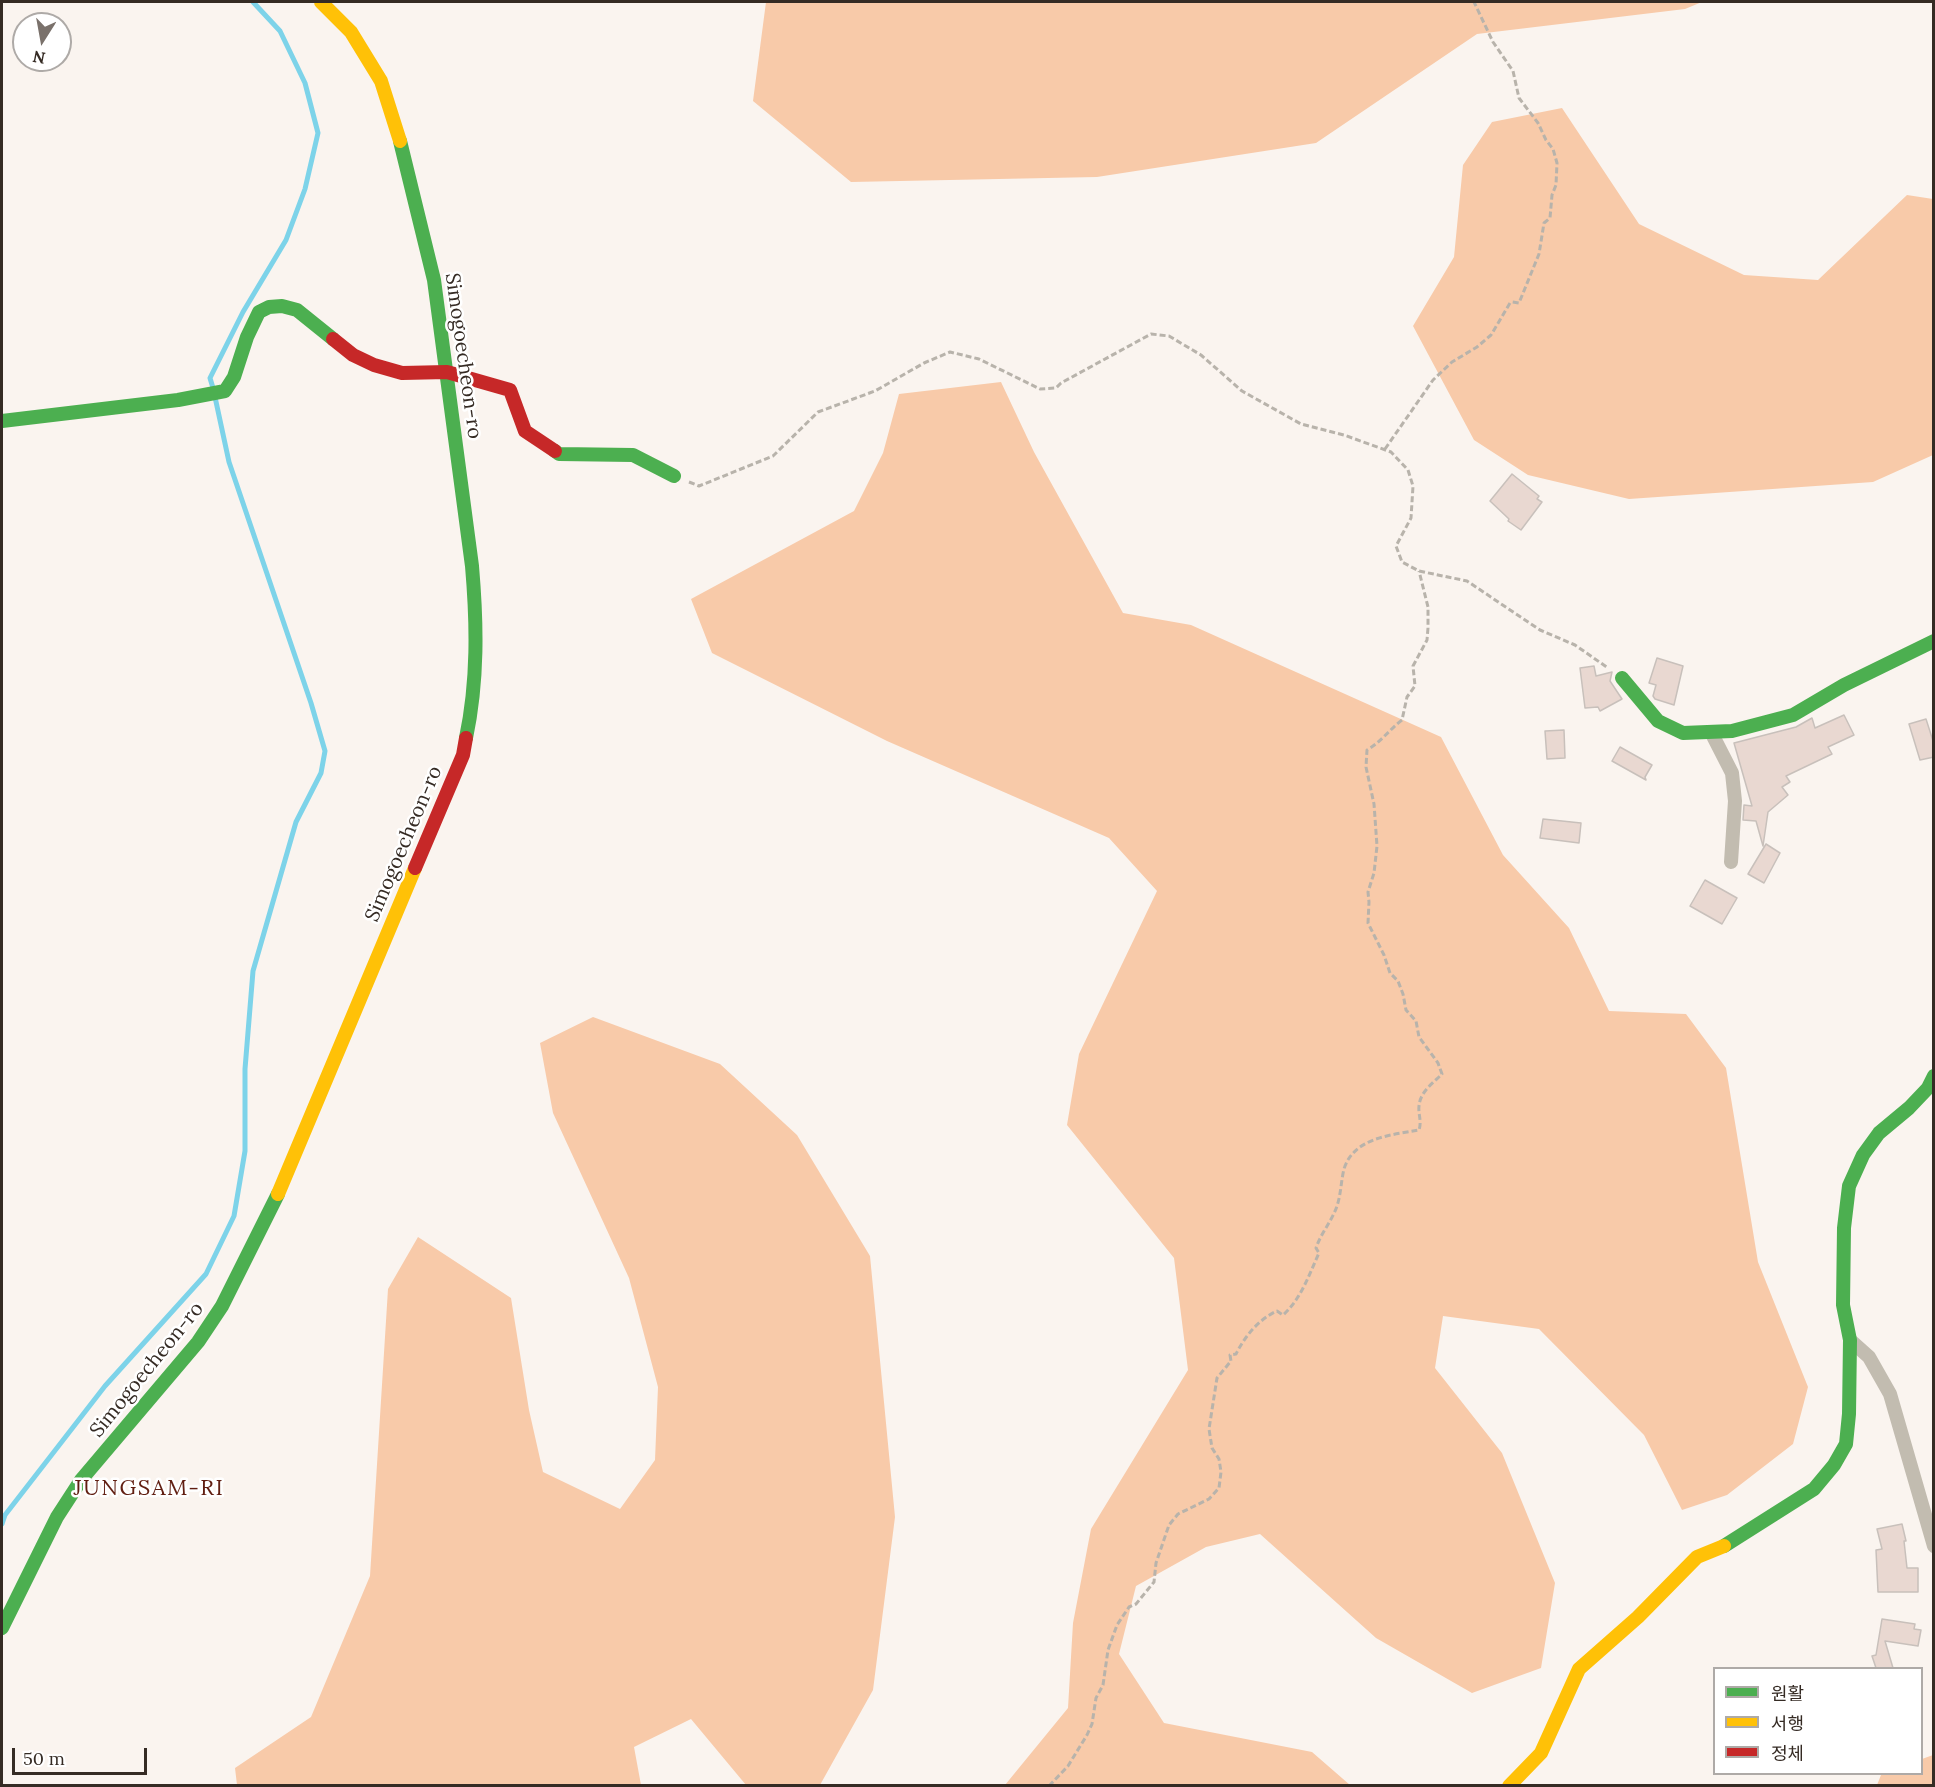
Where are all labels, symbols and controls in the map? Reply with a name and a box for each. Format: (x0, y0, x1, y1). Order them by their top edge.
north arrow (12, 12, 72, 72)
text: N (31, 47, 47, 69)
street label: Simogoecheon-ro (439, 272, 487, 440)
street label: Simogoecheon-ro (360, 762, 448, 926)
street label: Simogoecheon-ro (85, 1298, 209, 1442)
district label: JUNGSAM-RI (74, 1476, 224, 1502)
legend (1713, 1667, 1923, 1775)
text: 원활 (1771, 1682, 1804, 1705)
text: 서행 (1771, 1712, 1804, 1735)
scale bar (15, 1736, 150, 1774)
text: 정체 (1771, 1742, 1804, 1765)
text: 50 m (23, 1747, 65, 1770)

